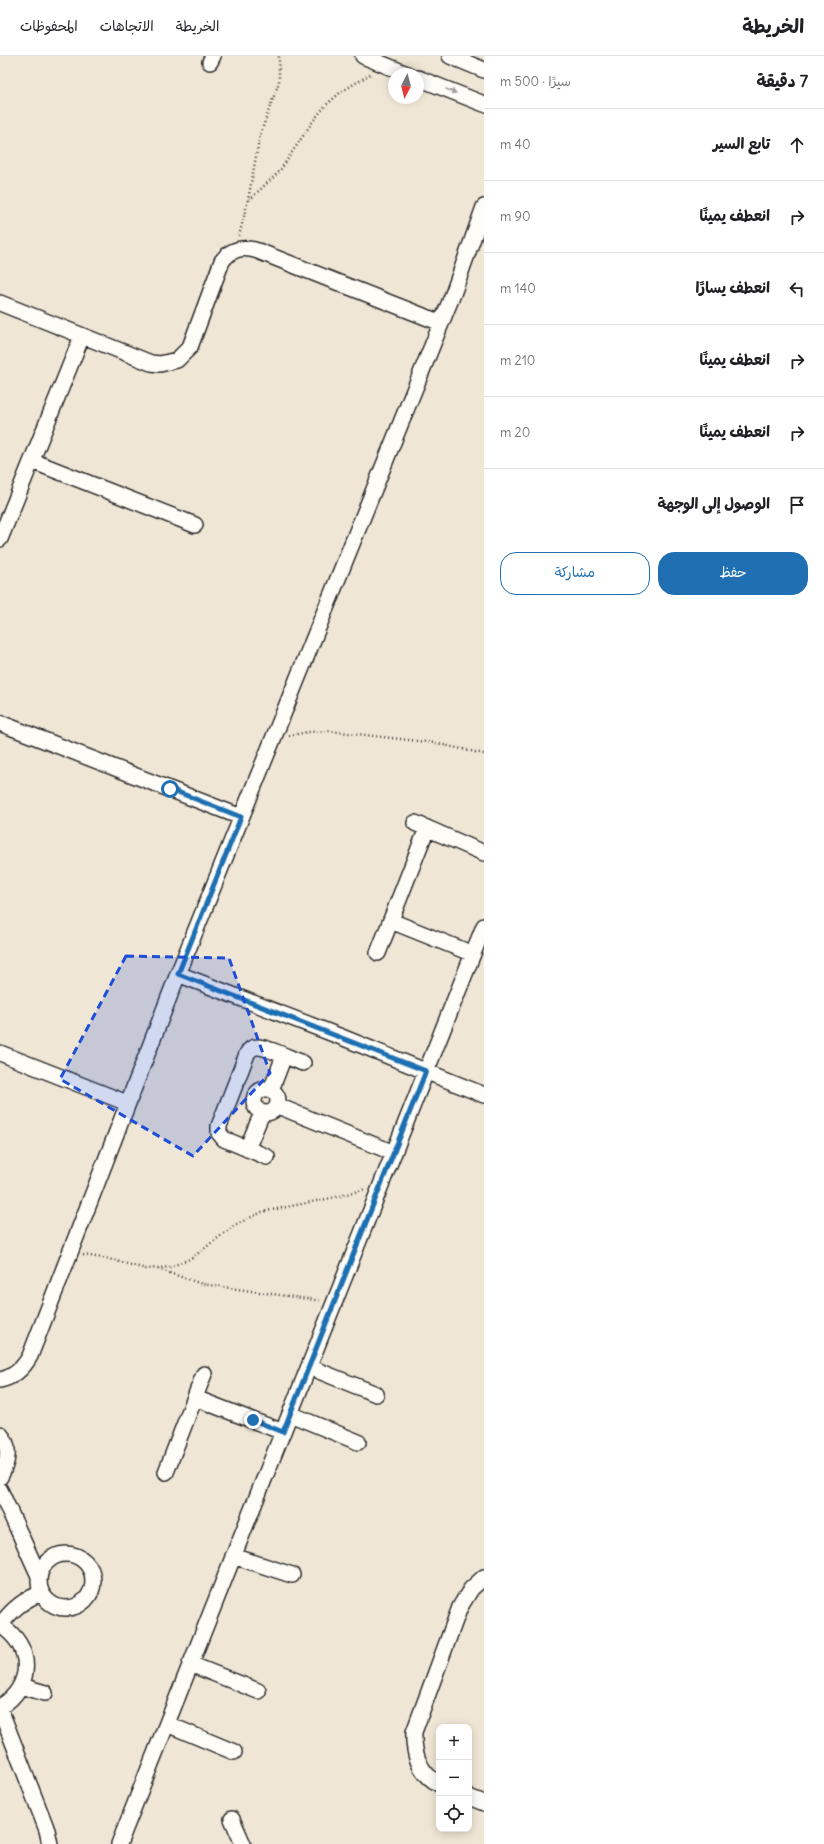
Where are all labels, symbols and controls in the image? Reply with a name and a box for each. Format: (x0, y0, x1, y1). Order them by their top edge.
text: الخريطة (742, 14, 804, 38)
text: المحفوظات (20, 17, 78, 35)
text: الاتجاهات (100, 17, 154, 35)
text: الخريطة (176, 17, 219, 35)
north arrow (388, 68, 424, 104)
text: 7 دقيقة (756, 70, 808, 92)
text: سيرًا · 500 m (500, 73, 571, 90)
one-way arrow (445, 89, 457, 95)
text: تابع السير (713, 134, 770, 153)
icon: ahead (786, 134, 808, 156)
text: 40 m (500, 136, 531, 153)
text: انعطف يمينًا (699, 206, 770, 225)
icon: right (786, 206, 808, 228)
text: 90 m (500, 208, 531, 225)
text: انعطف يسارًا (696, 278, 770, 297)
icon: left (786, 278, 808, 300)
text: 140 m (500, 280, 536, 297)
text: انعطف يمينًا (699, 350, 770, 369)
icon: right (786, 350, 808, 372)
text: 210 m (500, 352, 535, 369)
text: انعطف يمينًا (699, 422, 770, 441)
icon: right (786, 422, 808, 444)
text: 20 m (500, 424, 530, 441)
text: الوصول إلى الوجهة (657, 494, 770, 513)
icon: arrive (786, 494, 808, 516)
button: مشاركة (500, 552, 650, 595)
button: حفظ (658, 552, 808, 595)
route start (161, 780, 179, 798)
route end (244, 1411, 262, 1429)
map controls (436, 1724, 472, 1832)
button: + (436, 1724, 472, 1760)
button: − (436, 1760, 472, 1796)
button: locate (436, 1796, 472, 1832)

